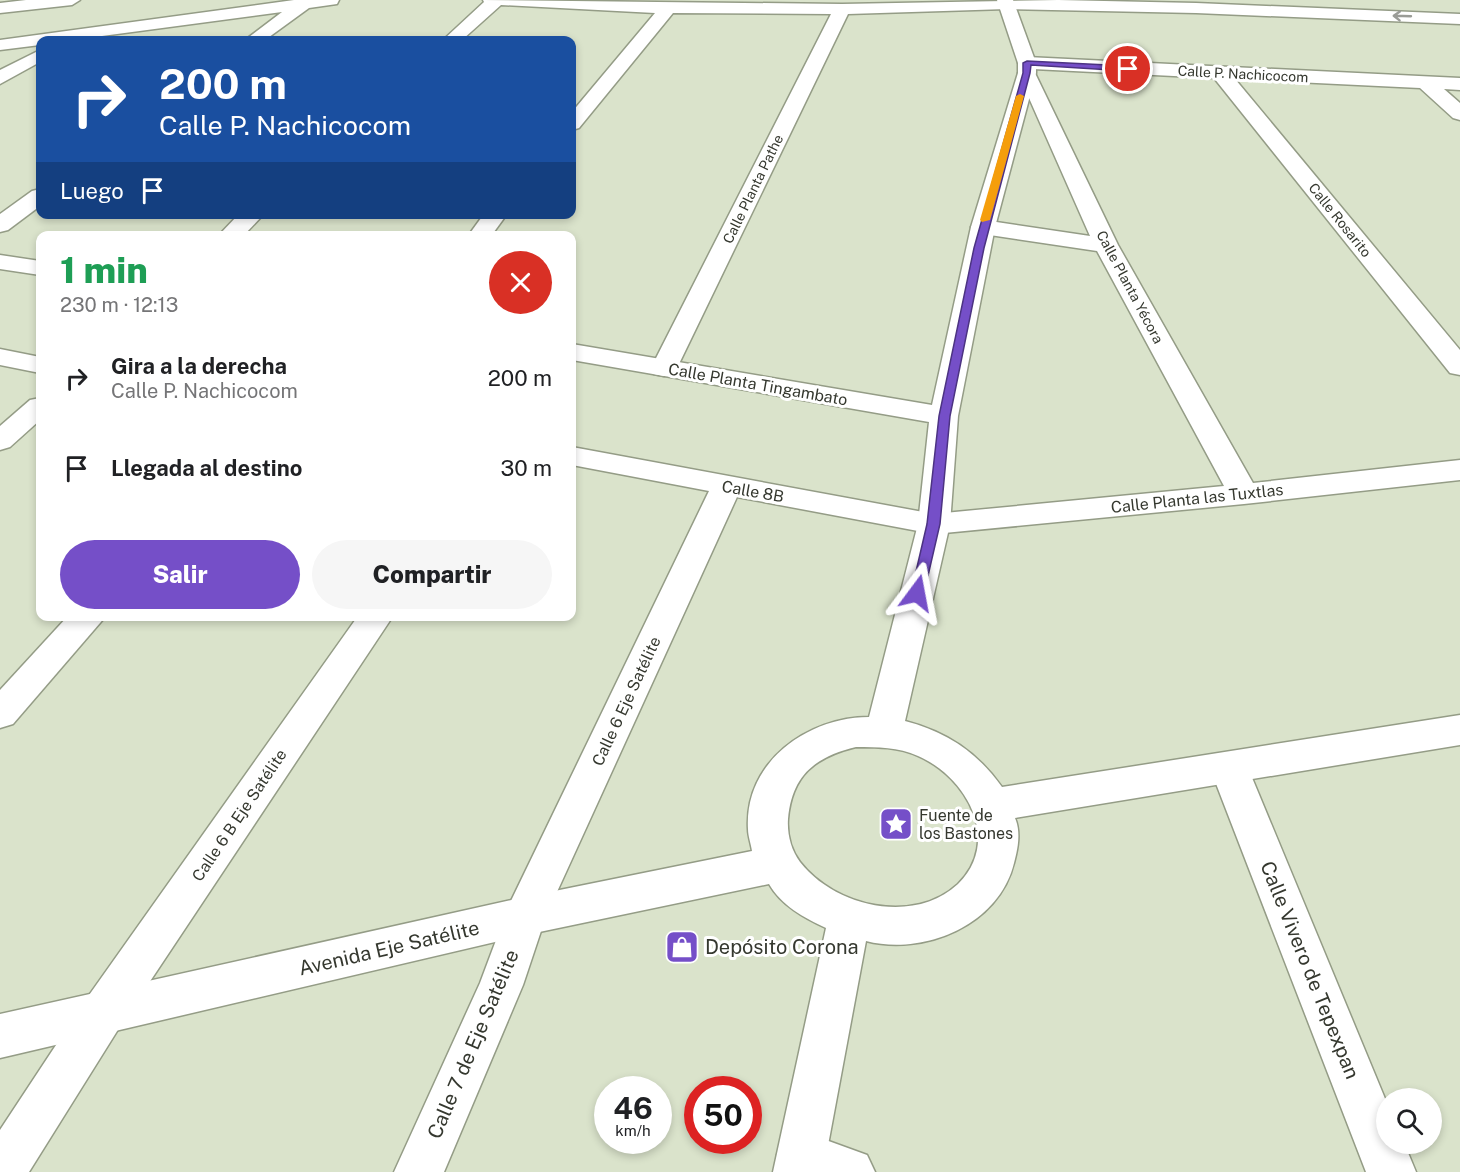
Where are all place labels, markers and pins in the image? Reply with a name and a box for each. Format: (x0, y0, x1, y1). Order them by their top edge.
pin (1102, 43, 1153, 94)
place icon: Fuente de los Bastones (878, 806, 914, 842)
place label: Fuente de los Bastones (919, 806, 1013, 843)
shop icon: Depósito Corona (664, 929, 700, 965)
place label: Depósito Corona (705, 935, 859, 959)

